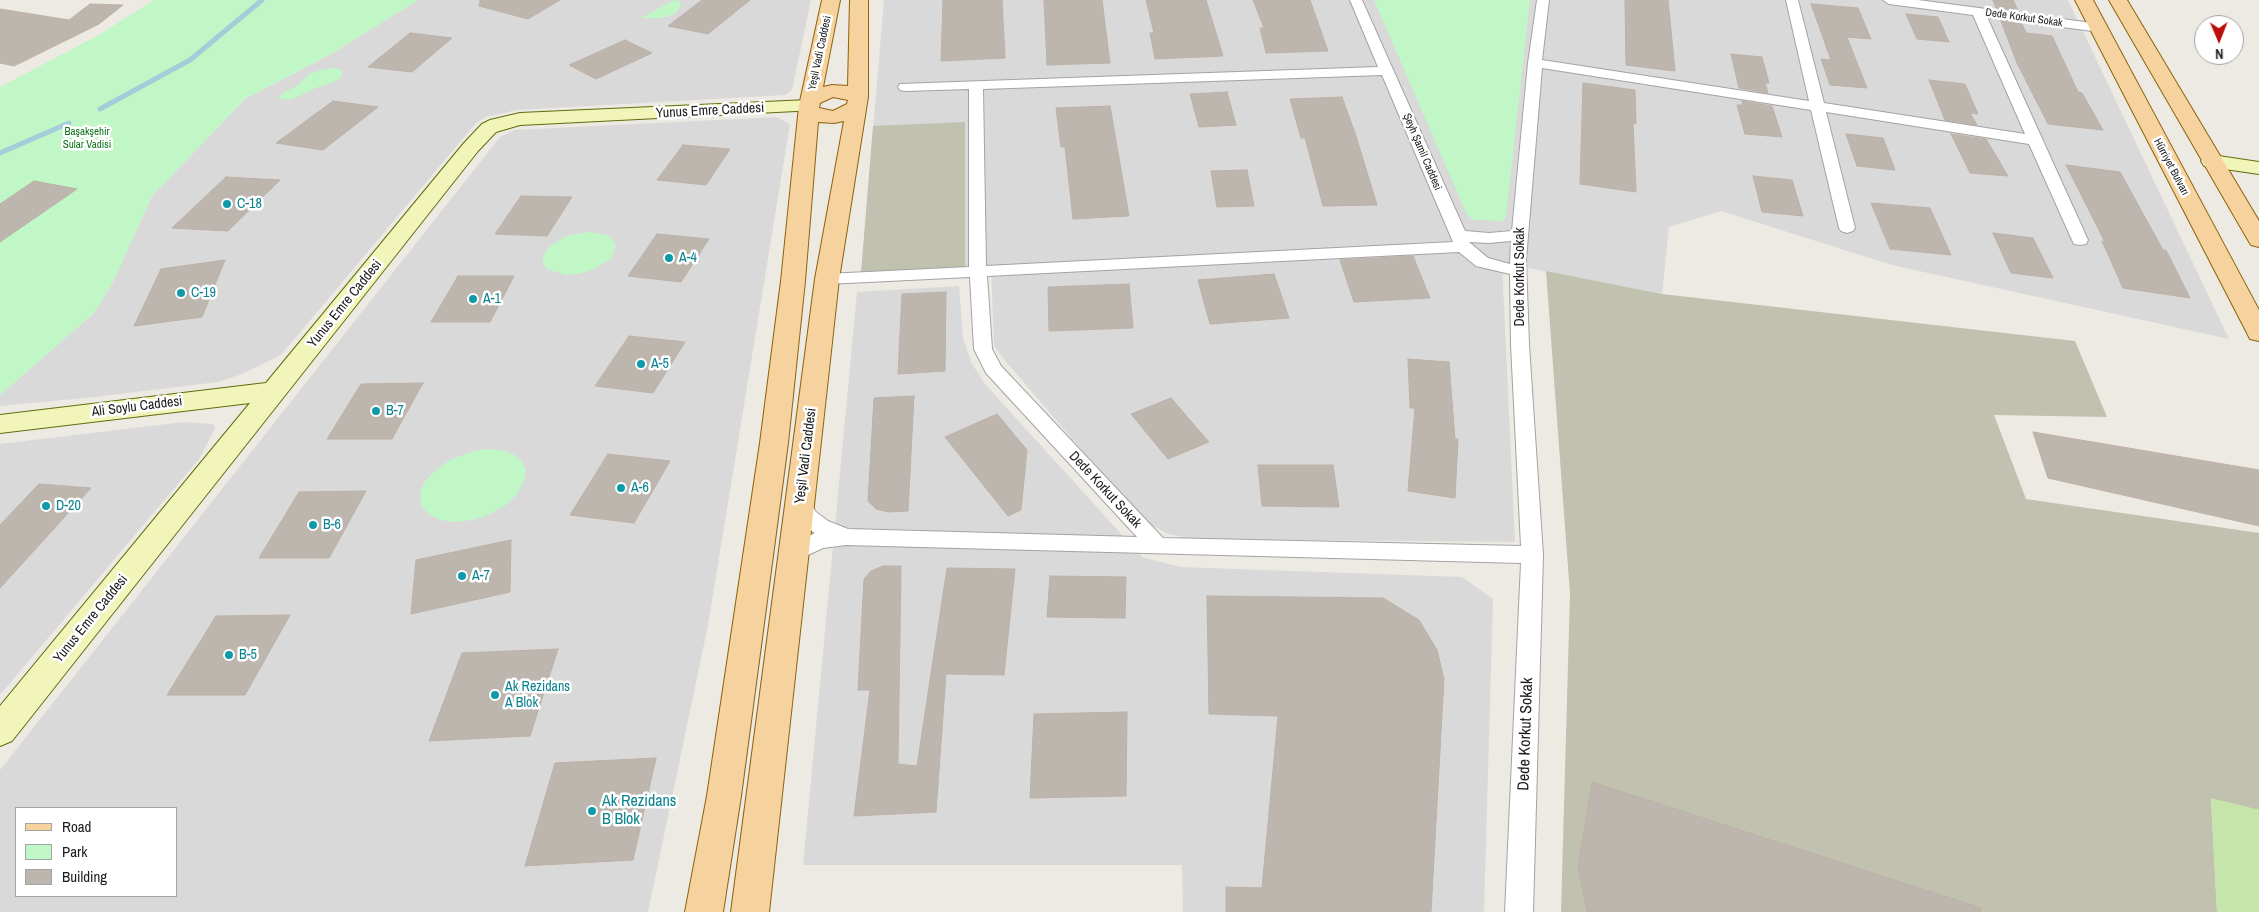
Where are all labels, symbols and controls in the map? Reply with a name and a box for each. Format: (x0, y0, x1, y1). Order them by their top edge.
street label: Dede Korkut Sokak (1985, 6, 2063, 30)
street label: Yeşil Vadi Caddesi (806, 15, 834, 91)
north arrow (2194, 15, 2244, 65)
text: N (2215, 45, 2224, 63)
street label: Yunus Emre Caddesi (655, 100, 765, 122)
street label: Şeyh Şamil Caddesi (1400, 112, 1444, 192)
park label: Başakşehir Sular Vadisi (63, 125, 111, 151)
street label: Hürriyet Bulvarı (2150, 136, 2192, 198)
place label: C-18 (237, 196, 262, 212)
marker: C-18 (221, 198, 233, 210)
street label: Dede Korkut Sokak (1512, 228, 1528, 326)
place label: A-4 (679, 250, 697, 266)
marker: A-4 (663, 252, 675, 264)
street label: Yunus Emre Caddesi (304, 257, 386, 351)
place label: C-19 (191, 285, 216, 301)
marker: C-19 (175, 287, 187, 299)
place label: A-1 (483, 291, 501, 307)
marker: A-1 (467, 293, 479, 305)
place label: A-5 (651, 356, 669, 372)
marker: A-5 (635, 358, 647, 370)
street label: Ali Soylu Caddesi (91, 393, 183, 421)
place label: B-7 (386, 403, 404, 419)
marker: B-7 (370, 405, 382, 417)
street label: Yeşil Vadi Caddesi (792, 407, 820, 505)
street label: Dede Korkut Sokak (1065, 448, 1145, 532)
place label: A-6 (631, 480, 649, 496)
marker: A-6 (615, 482, 627, 494)
place label: D-20 (56, 498, 81, 514)
marker: D-20 (40, 500, 52, 512)
place label: B-6 (323, 517, 341, 533)
marker: B-6 (307, 519, 319, 531)
place label: A-7 (472, 568, 490, 584)
marker: A-7 (456, 570, 468, 582)
street label: Yunus Emre Caddesi (50, 572, 132, 666)
place label: B-5 (239, 647, 257, 663)
marker: B-5 (223, 649, 235, 661)
street label: Dede Korkut Sokak (1514, 677, 1538, 791)
place label: Ak Rezidans A Blok (505, 679, 570, 712)
marker: Ak Rezidans A Blok (489, 689, 501, 701)
place label: Ak Rezidans B Blok (602, 792, 676, 830)
marker: Ak Rezidans B Blok (586, 805, 598, 817)
legend (15, 807, 178, 897)
text: Road (62, 816, 91, 837)
text: Park (62, 841, 87, 862)
text: Building (62, 866, 107, 887)

